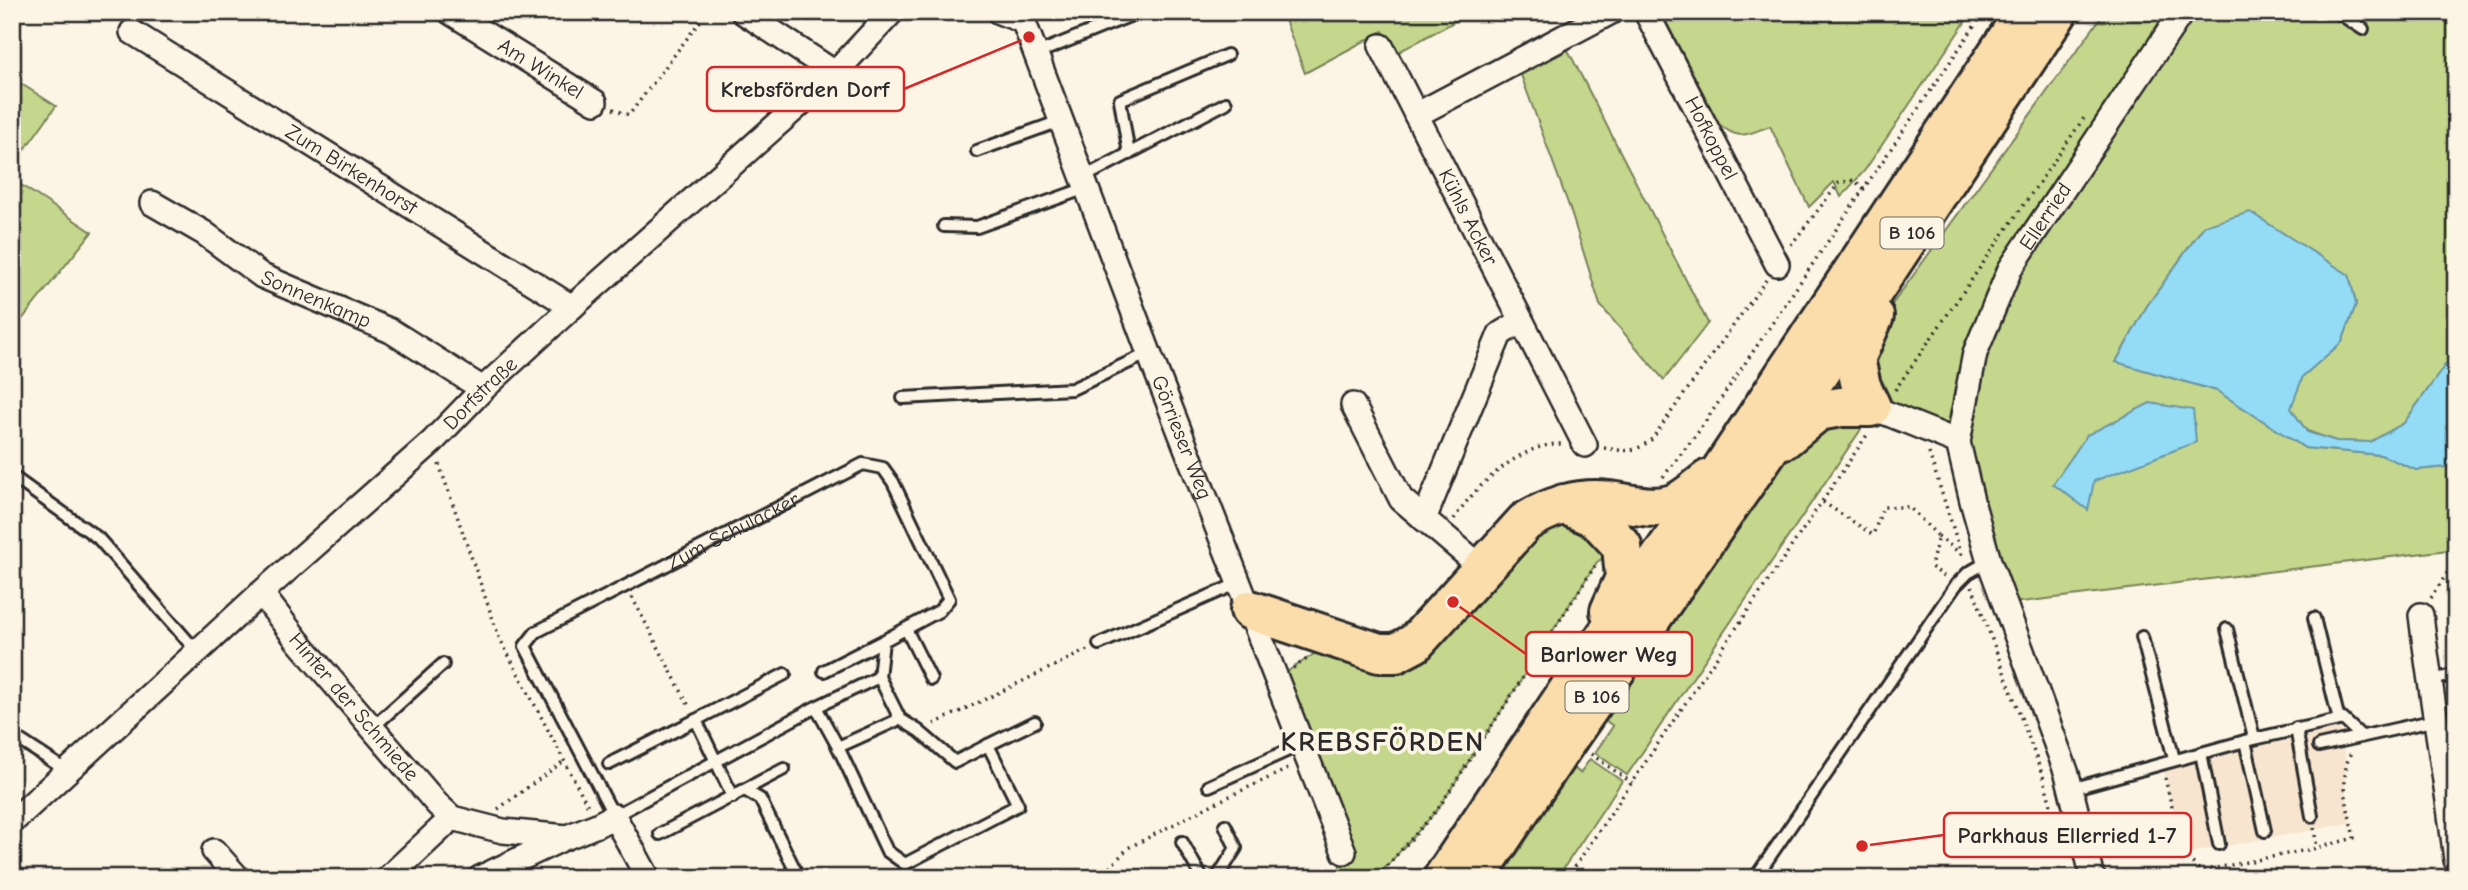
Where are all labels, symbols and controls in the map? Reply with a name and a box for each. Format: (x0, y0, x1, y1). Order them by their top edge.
street label: Am Winkel (494, 33, 588, 104)
callout: Krebsförden Dorf (707, 67, 904, 111)
text: Krebsförden Dorf (721, 76, 891, 103)
street label: Hofkoppel (1680, 92, 1743, 184)
street label: Zum Birkenhorst (281, 119, 423, 220)
street label: Kühls Acker (1434, 165, 1503, 270)
street label: Ellerried (2014, 178, 2076, 254)
road number: B 106 (1881, 218, 1944, 248)
street label: Sonnenkamp (257, 265, 375, 333)
street label: Dorfstraße (438, 352, 522, 435)
street label: Görrieser Weg (1147, 372, 1217, 503)
street label: Zum Schulacker (663, 487, 804, 575)
street label: Hinter der Schmiede (284, 628, 424, 786)
callout: Barlower Weg (1526, 632, 1692, 676)
text: Barlower Weg (1540, 641, 1678, 668)
road number: B 106 (1566, 682, 1628, 712)
district label: KREBSFÖRDEN (1281, 726, 1485, 758)
callout: Parkhaus Ellerried 1-7 (1944, 813, 2191, 857)
text: Parkhaus Ellerried 1-7 (1958, 822, 2177, 849)

